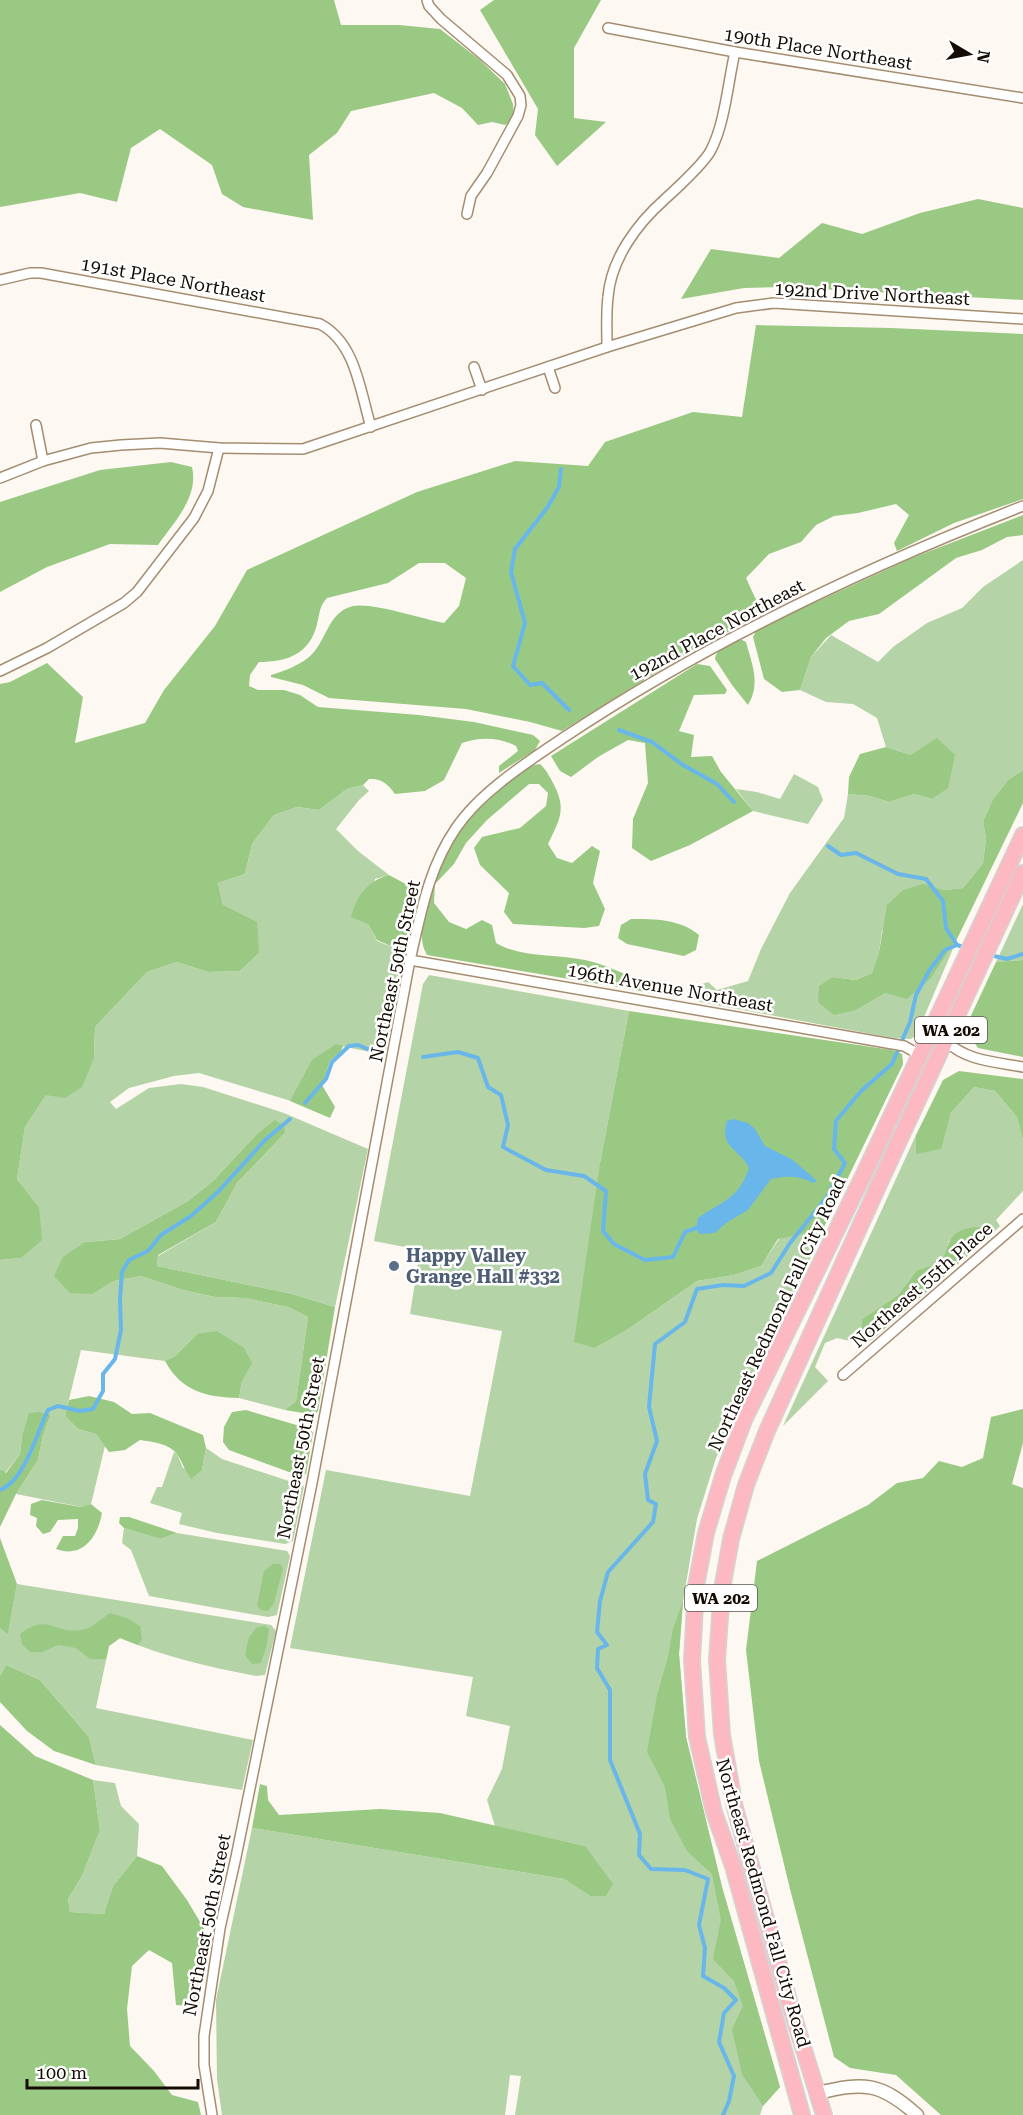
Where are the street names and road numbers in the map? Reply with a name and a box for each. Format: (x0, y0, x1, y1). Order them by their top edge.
street label: 190th Place Northeast (722, 23, 914, 74)
street label: 191st Place Northeast (79, 253, 267, 306)
street label: 192nd Drive Northeast (774, 278, 971, 309)
street label: 192nd Place Northeast (626, 574, 808, 685)
street label: Northeast 50th Street (365, 878, 424, 1064)
street label: 196th Avenue Northeast (566, 959, 775, 1016)
road number: WA 202 (915, 1017, 987, 1043)
street label: Northeast Redmond Fall City Road (704, 1173, 850, 1454)
street label: Northeast 55th Place (847, 1217, 997, 1352)
street label: Northeast 50th Street (273, 1355, 329, 1541)
road number: WA 202 (685, 1585, 757, 1611)
street label: Northeast Redmond Fall City Road (712, 1756, 815, 2050)
street label: Northeast 50th Street (179, 1832, 235, 2018)

